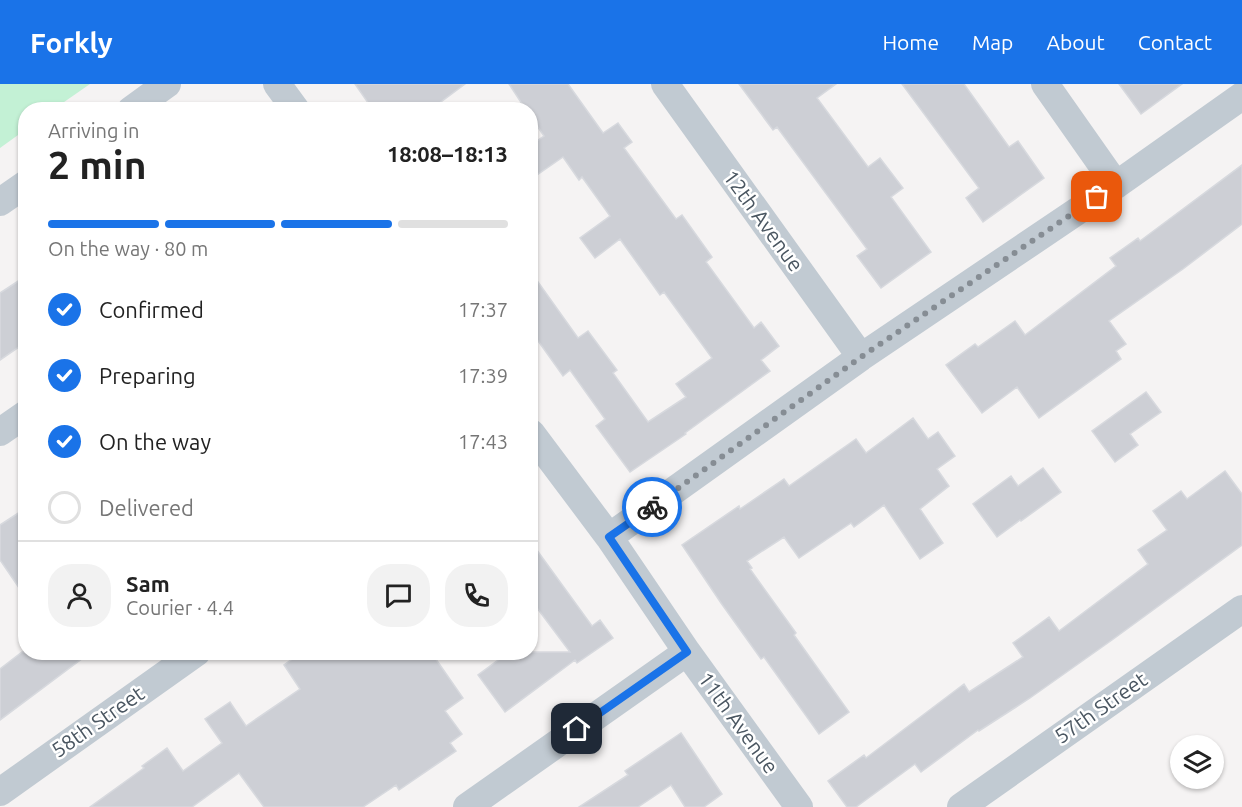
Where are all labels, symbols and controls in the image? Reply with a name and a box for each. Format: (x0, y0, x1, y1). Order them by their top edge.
text: Forkly (30, 27, 113, 58)
text: Home (882, 30, 939, 54)
text: Map (972, 30, 1013, 54)
text: About (1046, 30, 1105, 54)
text: Contact (1138, 30, 1212, 54)
text: Arriving in (48, 119, 139, 142)
text: 18:08–18:13 (387, 141, 508, 166)
text: 2 min (48, 143, 147, 186)
street label: 12th Avenue (719, 165, 809, 276)
pin (1071, 171, 1122, 222)
icon: bag (1080, 180, 1113, 213)
text: On the way · 80 m (48, 237, 208, 260)
icon: check (48, 293, 81, 326)
text: Confirmed (99, 297, 204, 322)
text: 17:37 (458, 298, 508, 321)
icon: check (48, 359, 81, 392)
text: Preparing (99, 363, 196, 388)
text: 17:39 (458, 364, 508, 387)
icon: check (48, 425, 81, 458)
text: On the way (99, 429, 211, 454)
text: 17:43 (458, 430, 508, 453)
courier (622, 477, 682, 537)
icon: bike (636, 491, 669, 524)
text: Delivered (99, 495, 194, 520)
button: person (48, 564, 111, 627)
button: chat (367, 564, 430, 627)
button: phone (445, 564, 508, 627)
text: Sam (126, 571, 170, 596)
text: Courier · 4.4 (126, 596, 234, 619)
street label: 11th Avenue (694, 667, 784, 778)
street label: 57th Street (1050, 667, 1151, 748)
street label: 58th Street (47, 681, 148, 762)
pin (551, 703, 602, 754)
icon: home (560, 712, 593, 745)
map controls (1170, 735, 1224, 789)
button: layers (1170, 735, 1224, 789)

